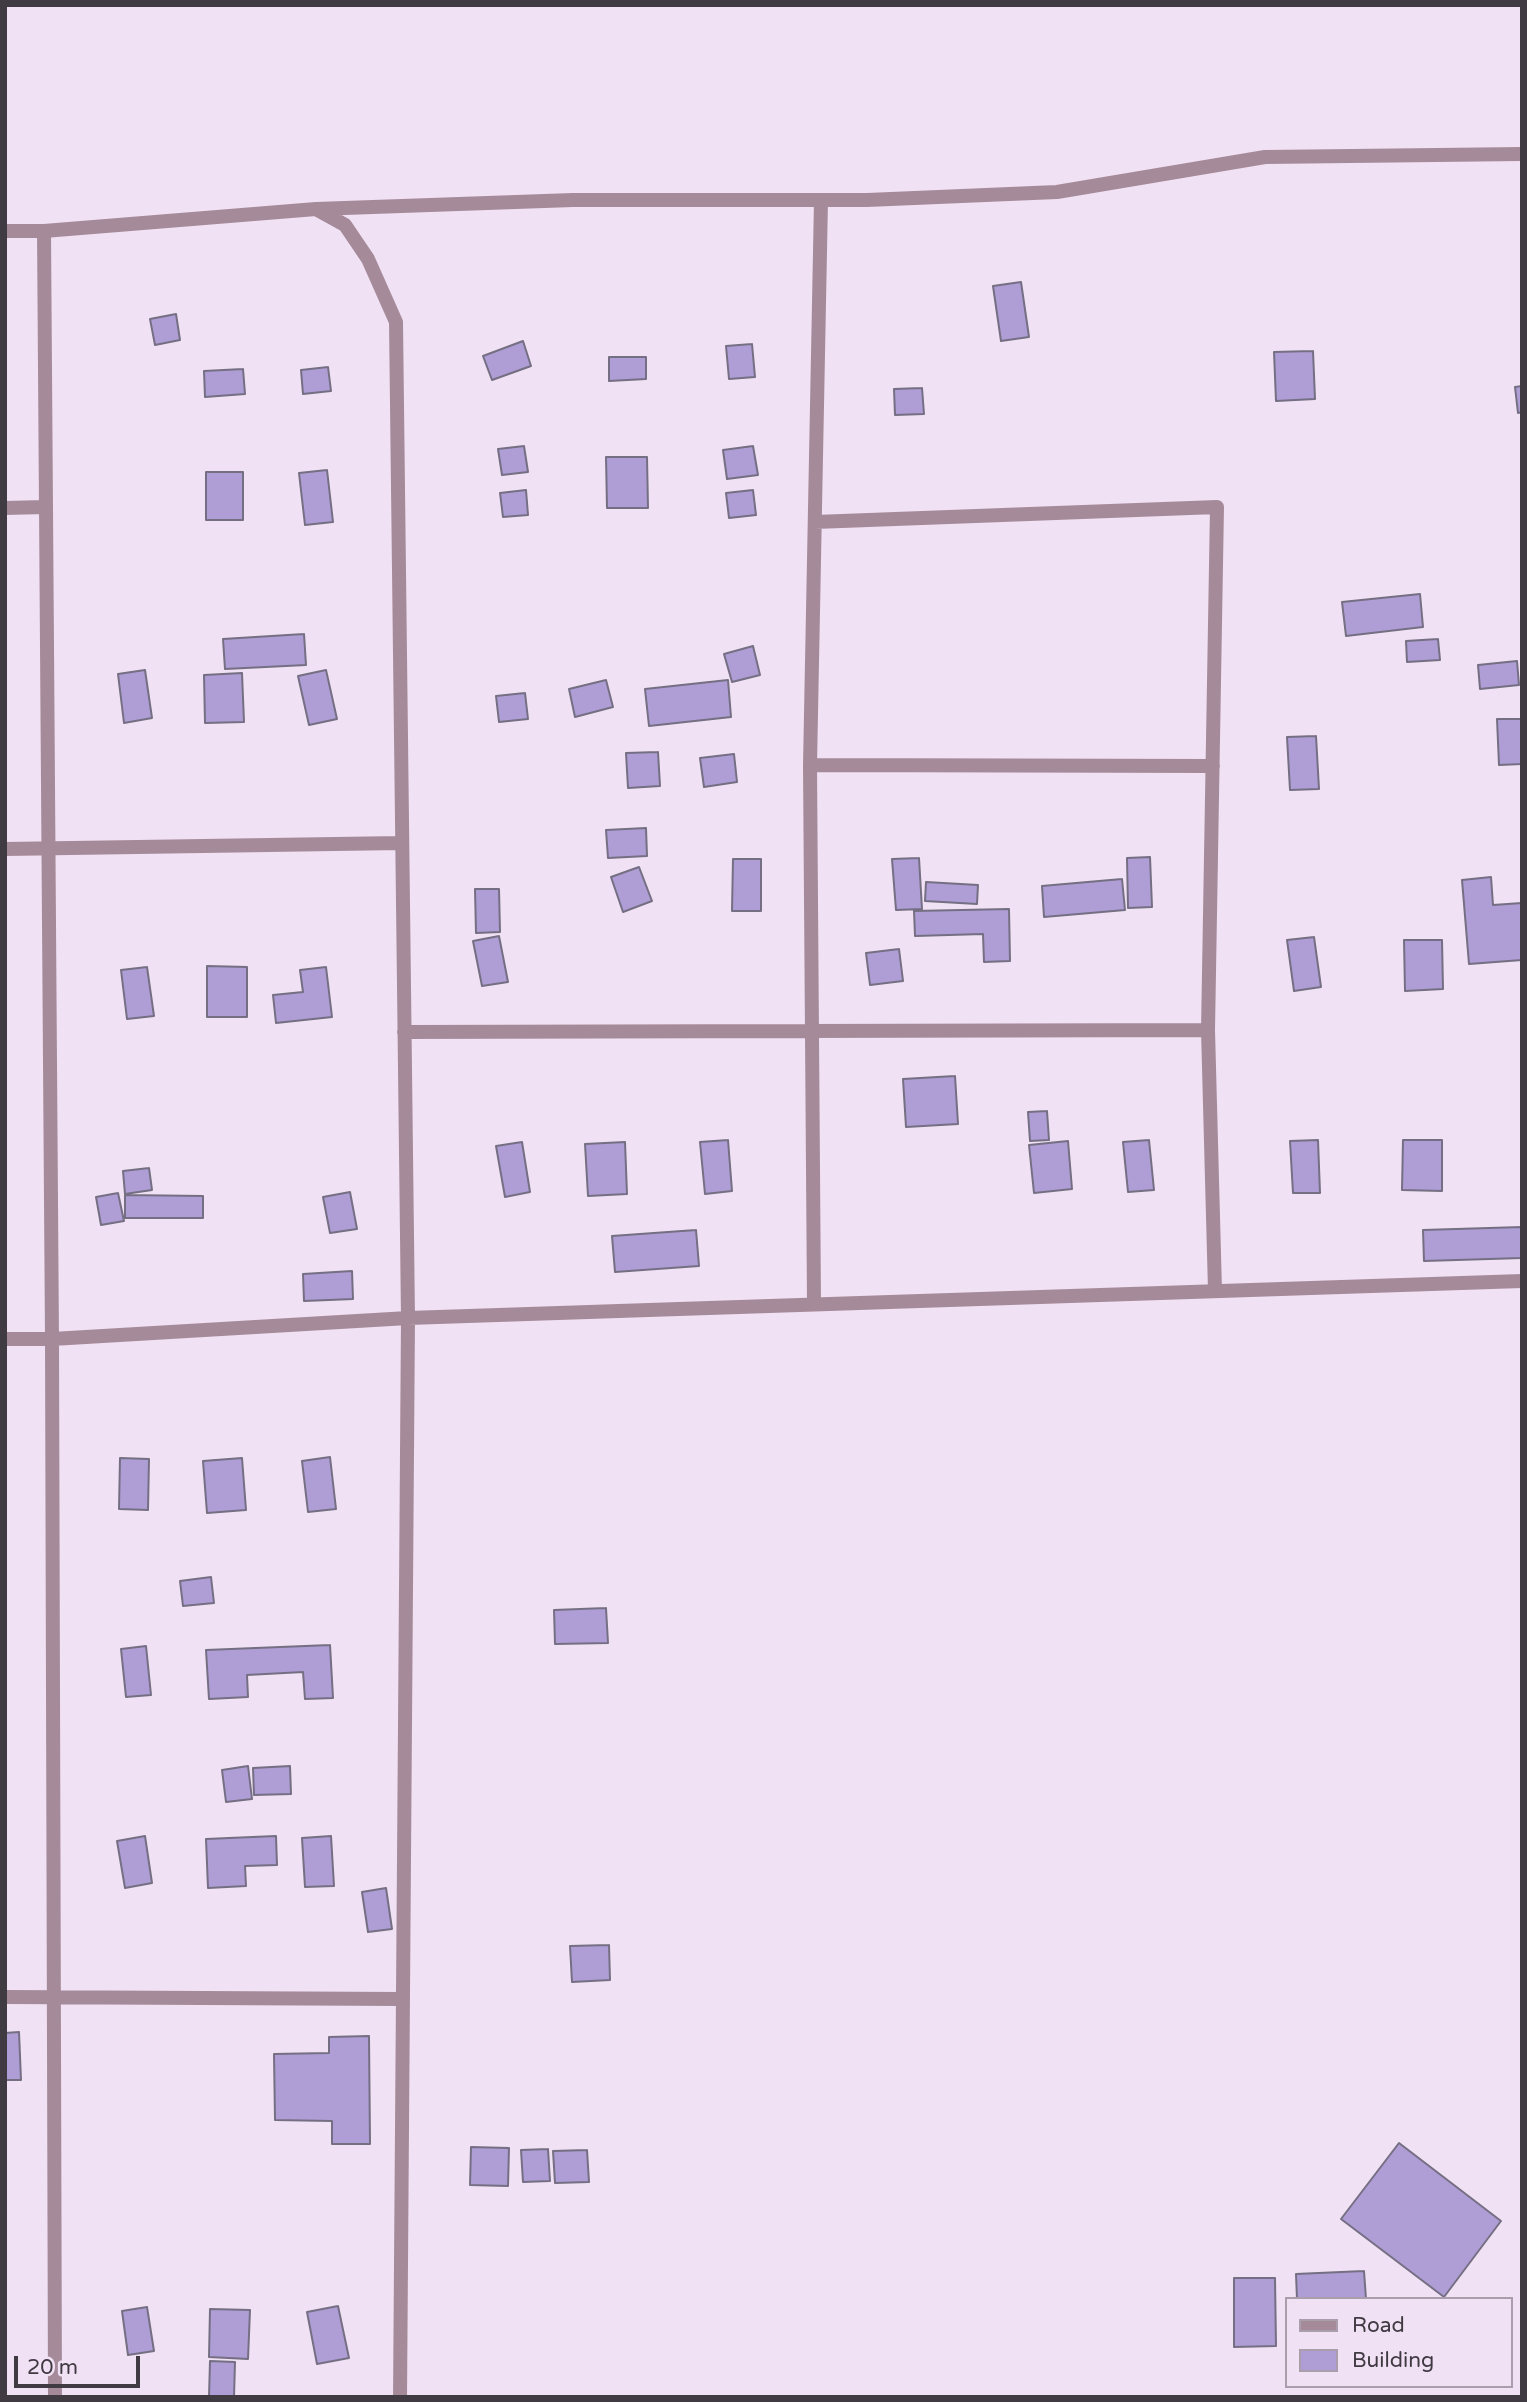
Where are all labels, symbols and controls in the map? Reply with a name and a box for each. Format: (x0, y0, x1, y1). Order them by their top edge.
legend (1286, 2297, 1513, 2388)
text: Road (1352, 2313, 1405, 2338)
scale bar (18, 2342, 144, 2386)
text: Building (1352, 2348, 1434, 2373)
text: 20 m (27, 2355, 78, 2380)

